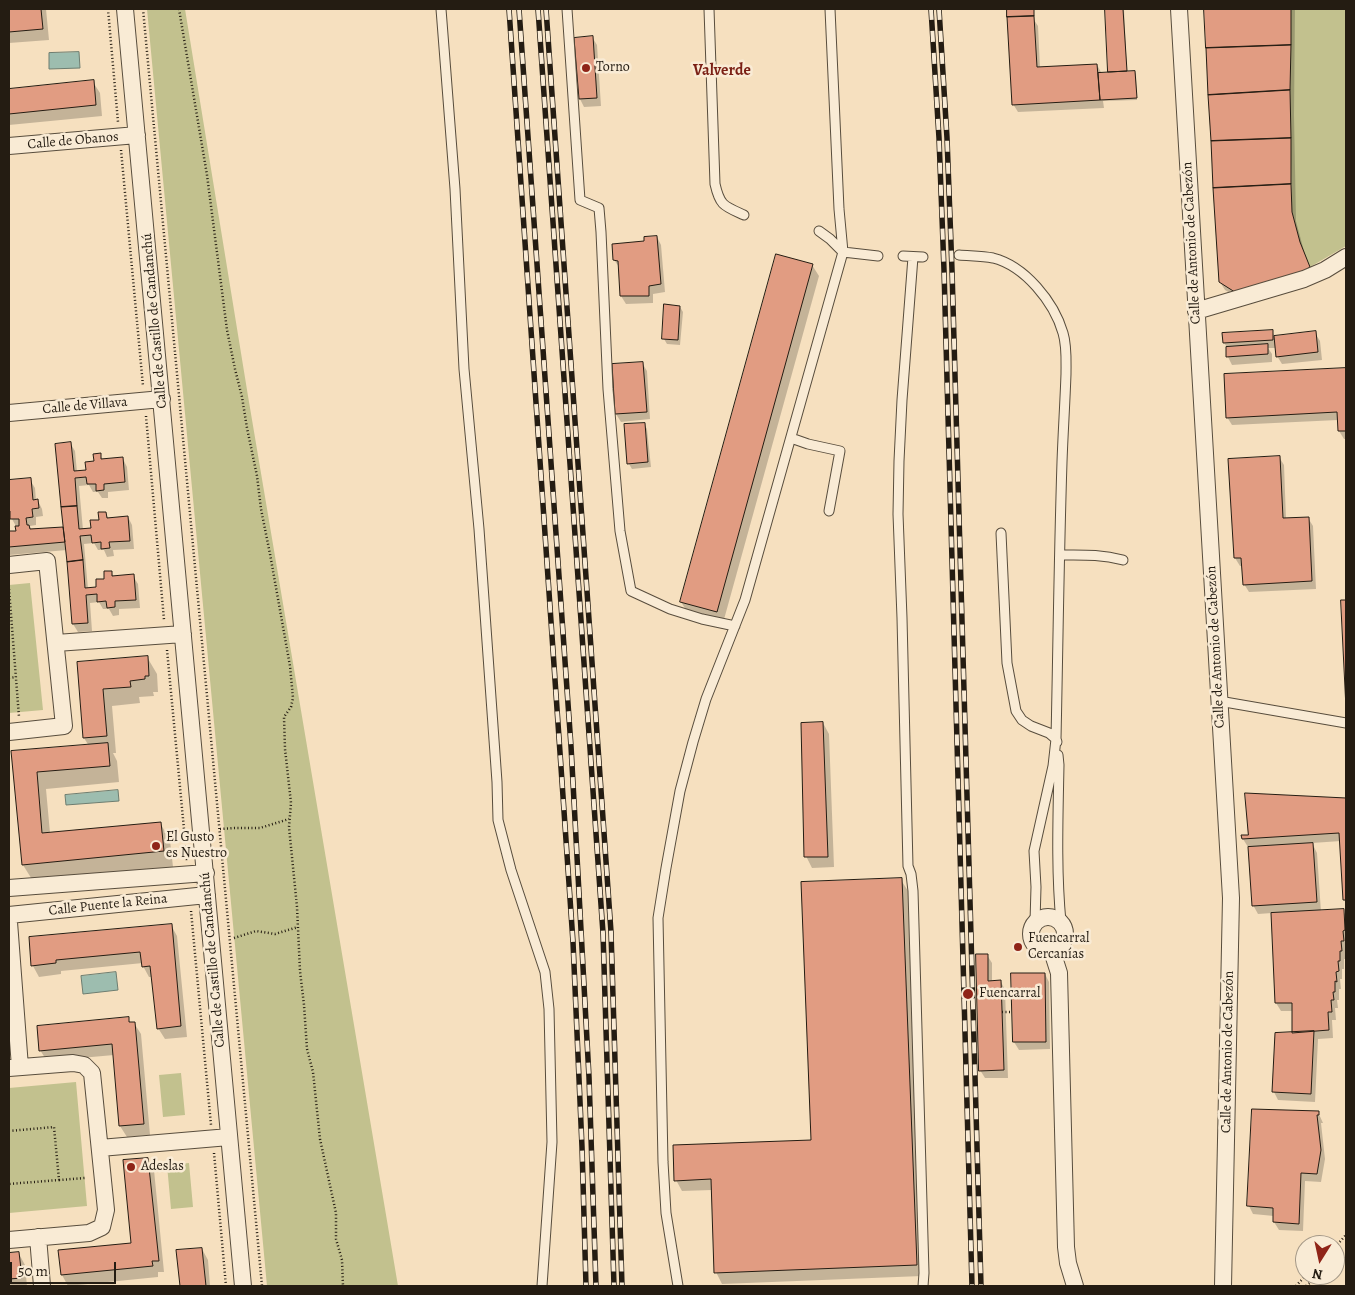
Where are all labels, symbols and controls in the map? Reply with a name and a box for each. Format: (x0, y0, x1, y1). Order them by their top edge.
place label: Torno (596, 60, 630, 76)
district label: Valverde (693, 61, 751, 81)
marker: Torno (580, 62, 592, 74)
street label: Calle de Obanos (27, 129, 119, 153)
street label: Calle de Antonio de Cabezón (1179, 161, 1205, 325)
street label: Calle de Castillo de Candanchú (139, 233, 171, 409)
street label: Calle de Villava (42, 394, 128, 418)
street label: Calle de Antonio de Cabezón (1203, 565, 1229, 729)
place label: El Gusto es Nuestro (166, 830, 227, 862)
marker: El Gusto es Nuestro (150, 840, 162, 852)
street label: Calle de Castillo de Candanchú (197, 872, 229, 1048)
street label: Calle Puente la Reina (48, 890, 168, 920)
place label: Fuencarral Cercanías (1028, 931, 1090, 964)
marker: Fuencarral Cercanías (1012, 941, 1024, 953)
street label: Calle de Antonio de Cabezón (1218, 971, 1238, 1133)
place label: Fuencarral (979, 986, 1041, 1002)
marker: Fuencarral (961, 987, 975, 1001)
place label: Adeslas (141, 1159, 184, 1175)
marker: Adeslas (125, 1161, 137, 1173)
north arrow (1295, 1235, 1345, 1285)
scale bar (12, 1252, 119, 1284)
text: 50 m (18, 1261, 48, 1281)
text: N (1311, 1264, 1324, 1285)

